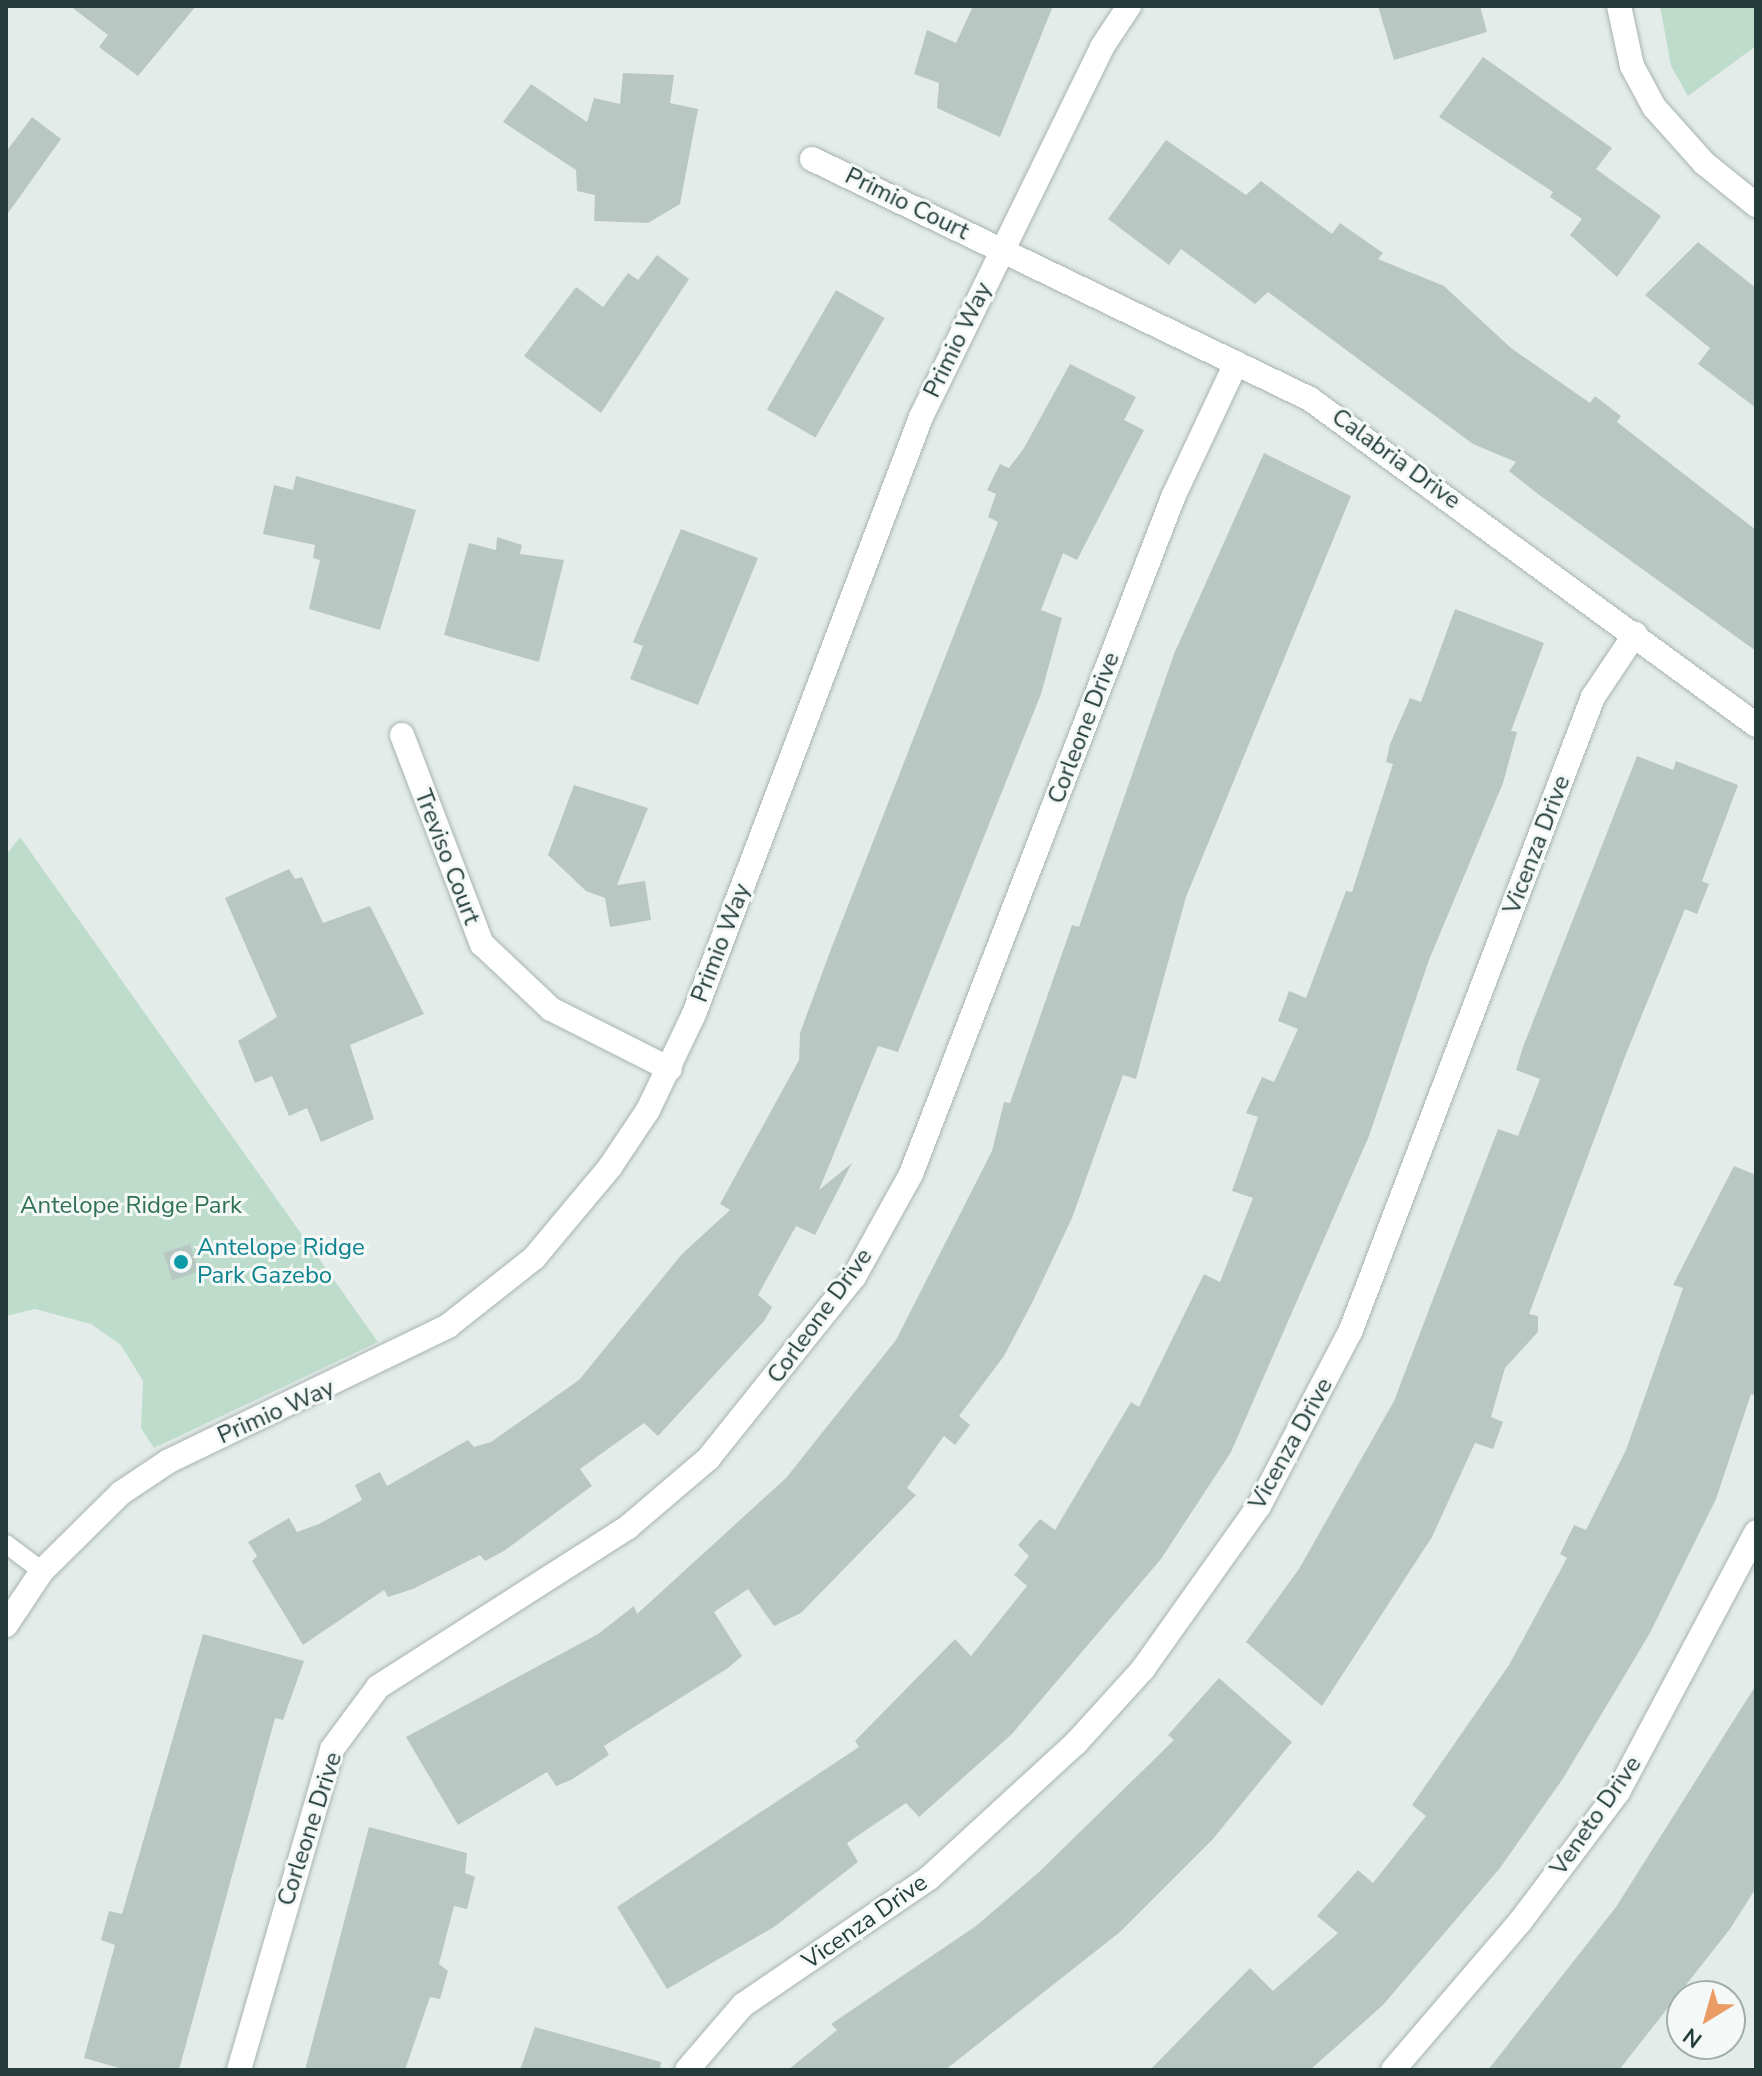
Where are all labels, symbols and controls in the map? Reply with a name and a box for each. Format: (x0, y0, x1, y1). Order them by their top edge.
street label: Primio Court (840, 162, 974, 246)
street label: Primio Way (918, 278, 998, 402)
street label: Calabria Drive (1326, 403, 1466, 515)
street label: Corleone Drive (1042, 648, 1126, 808)
street label: Vicenza Drive (1497, 772, 1577, 918)
street label: Treviso Court (408, 785, 486, 929)
street label: Primio Way (685, 880, 757, 1006)
park label: Antelope Ridge Park (20, 1192, 242, 1220)
place label: Antelope Ridge Park Gazebo (197, 1234, 365, 1290)
street label: Corleone Drive (761, 1243, 879, 1389)
marker: Antelope Ridge Park Gazebo (172, 1253, 190, 1271)
street label: Primio Way (213, 1373, 339, 1451)
street label: Vicenza Drive (1243, 1373, 1339, 1515)
street label: Corleone Drive (272, 1749, 348, 1909)
street label: Veneto Drive (1544, 1751, 1648, 1881)
street label: Vicenza Drive (797, 1868, 933, 1976)
north arrow (1666, 1980, 1746, 2060)
text: N (1677, 2021, 1708, 2055)

